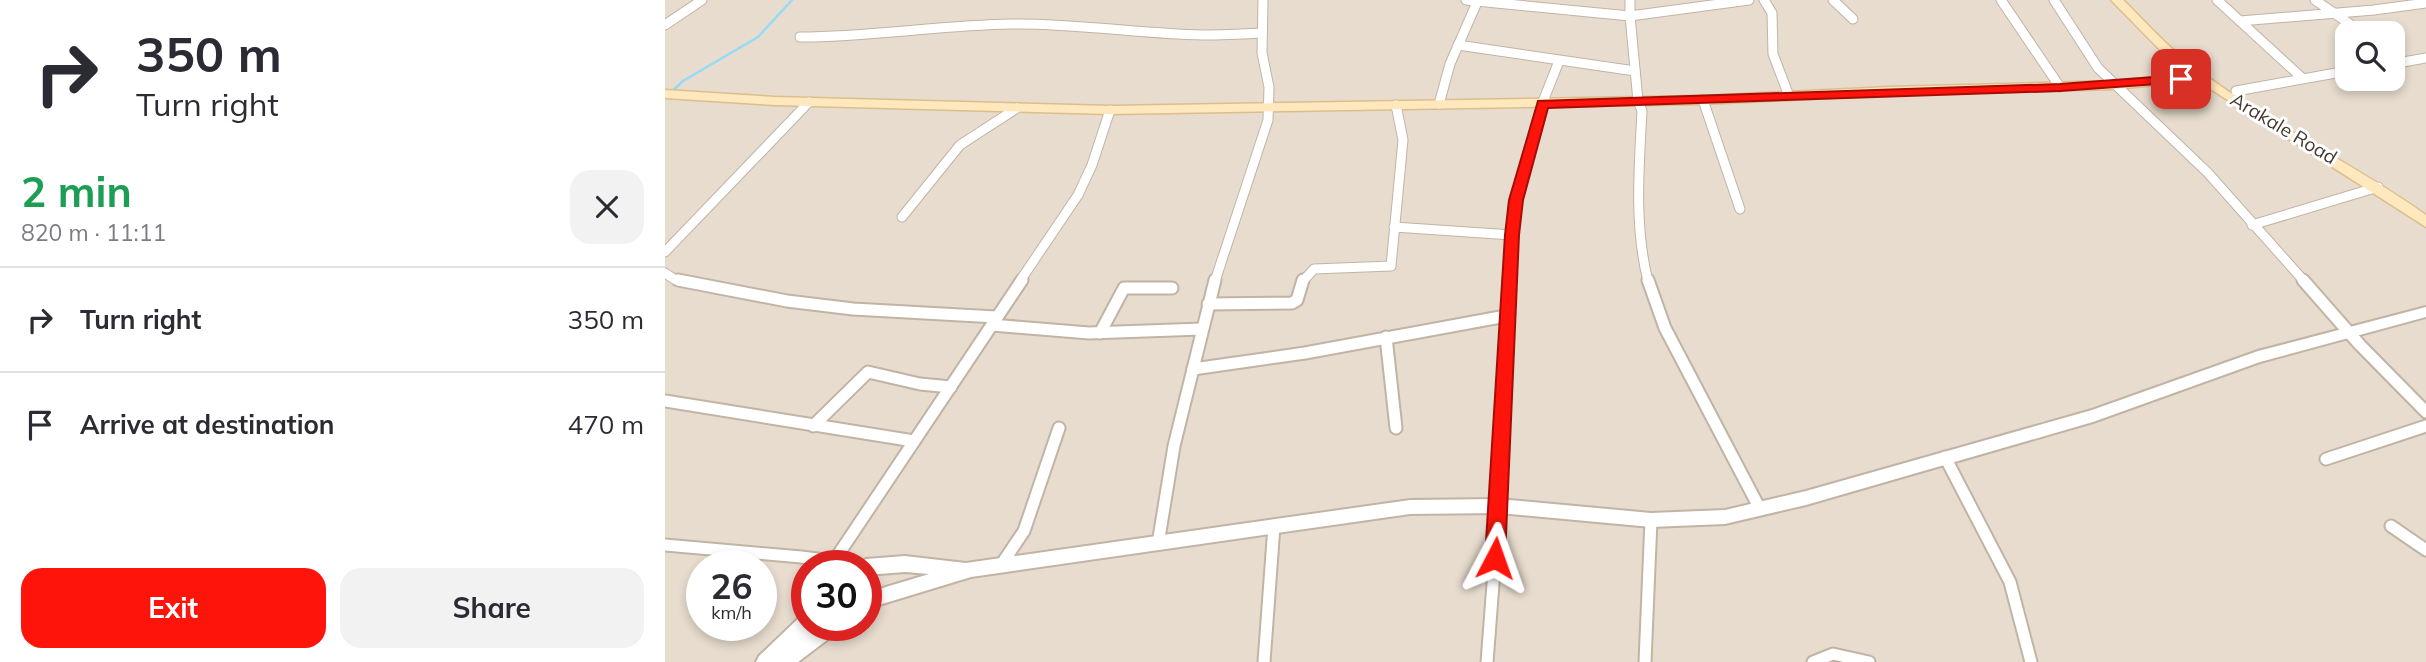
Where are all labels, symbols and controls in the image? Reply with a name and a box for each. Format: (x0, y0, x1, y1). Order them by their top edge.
map controls (2335, 21, 2405, 91)
button: search (2335, 21, 2405, 91)
text: 350 m (136, 23, 282, 84)
icon: right (21, 28, 112, 119)
pin (2151, 49, 2211, 109)
icon: arrive (2162, 60, 2200, 98)
text: Turn right (136, 84, 279, 124)
street label: Arakale Road (2227, 87, 2341, 169)
text: 2 min (21, 165, 132, 218)
button: close (570, 170, 644, 244)
text: 820 m · 11:11 (21, 218, 166, 247)
icon: right (21, 301, 59, 339)
text: Turn right (80, 303, 201, 336)
text: 350 m (568, 303, 644, 336)
icon: arrive (21, 406, 59, 444)
text: Arrive at destination (80, 408, 335, 441)
text: 470 m (568, 408, 644, 441)
position arrow (1458, 521, 1532, 595)
speed limit sign: 30 (791, 550, 882, 641)
text: 26 (710, 564, 753, 608)
button: Exit (21, 568, 326, 648)
button: Share (340, 568, 644, 648)
text: km/h (711, 601, 752, 624)

